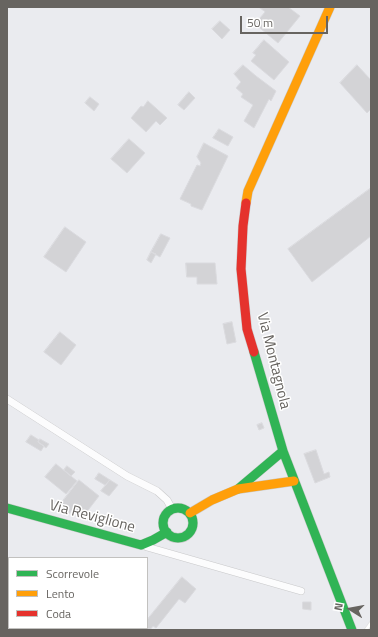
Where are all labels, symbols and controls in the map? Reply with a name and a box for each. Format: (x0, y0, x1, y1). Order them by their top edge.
scale bar (242, 8, 330, 34)
text: 50 m (247, 13, 273, 32)
street label: Via Montagnola (252, 311, 294, 411)
street label: Via Reviglione (47, 497, 137, 537)
legend (8, 557, 148, 629)
text: Scorrevole (46, 564, 99, 583)
text: Lento (46, 584, 75, 603)
north arrow (330, 589, 370, 629)
text: N (330, 601, 347, 612)
text: Coda (46, 604, 71, 623)

